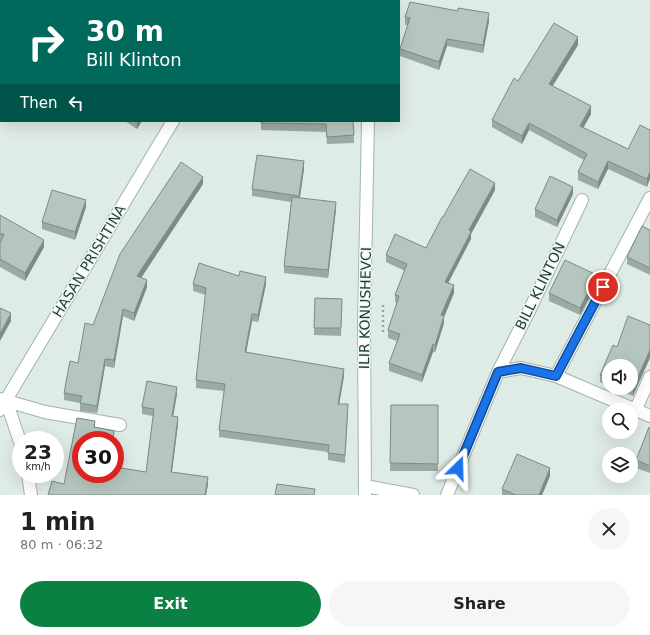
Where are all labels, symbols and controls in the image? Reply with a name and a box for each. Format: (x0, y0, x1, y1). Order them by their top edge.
text: 30 m (86, 15, 164, 48)
icon: right (20, 16, 72, 68)
text: Bill Klinton (86, 49, 182, 70)
icon: left (65, 92, 87, 114)
text: Then (20, 94, 57, 112)
street label: HASAN PRISHTINA (49, 202, 129, 320)
street label: BILL KLINTON (512, 240, 568, 332)
street label: ILIR KONUSHEVCI (356, 247, 374, 369)
pin (586, 270, 620, 304)
icon: arrive (592, 276, 614, 298)
map controls (602, 359, 638, 483)
button: sound (602, 359, 638, 395)
button: search (602, 403, 638, 439)
speed limit sign: 30 (72, 431, 124, 483)
text: 23 (24, 440, 52, 464)
position arrow (437, 447, 479, 489)
button: layers (602, 447, 638, 483)
text: km/h (25, 461, 51, 472)
text: 1 min (20, 508, 95, 536)
button: close (588, 508, 630, 550)
text: 80 m · 06:32 (20, 537, 103, 552)
button: Exit (20, 581, 321, 627)
button: Share (329, 581, 630, 627)

